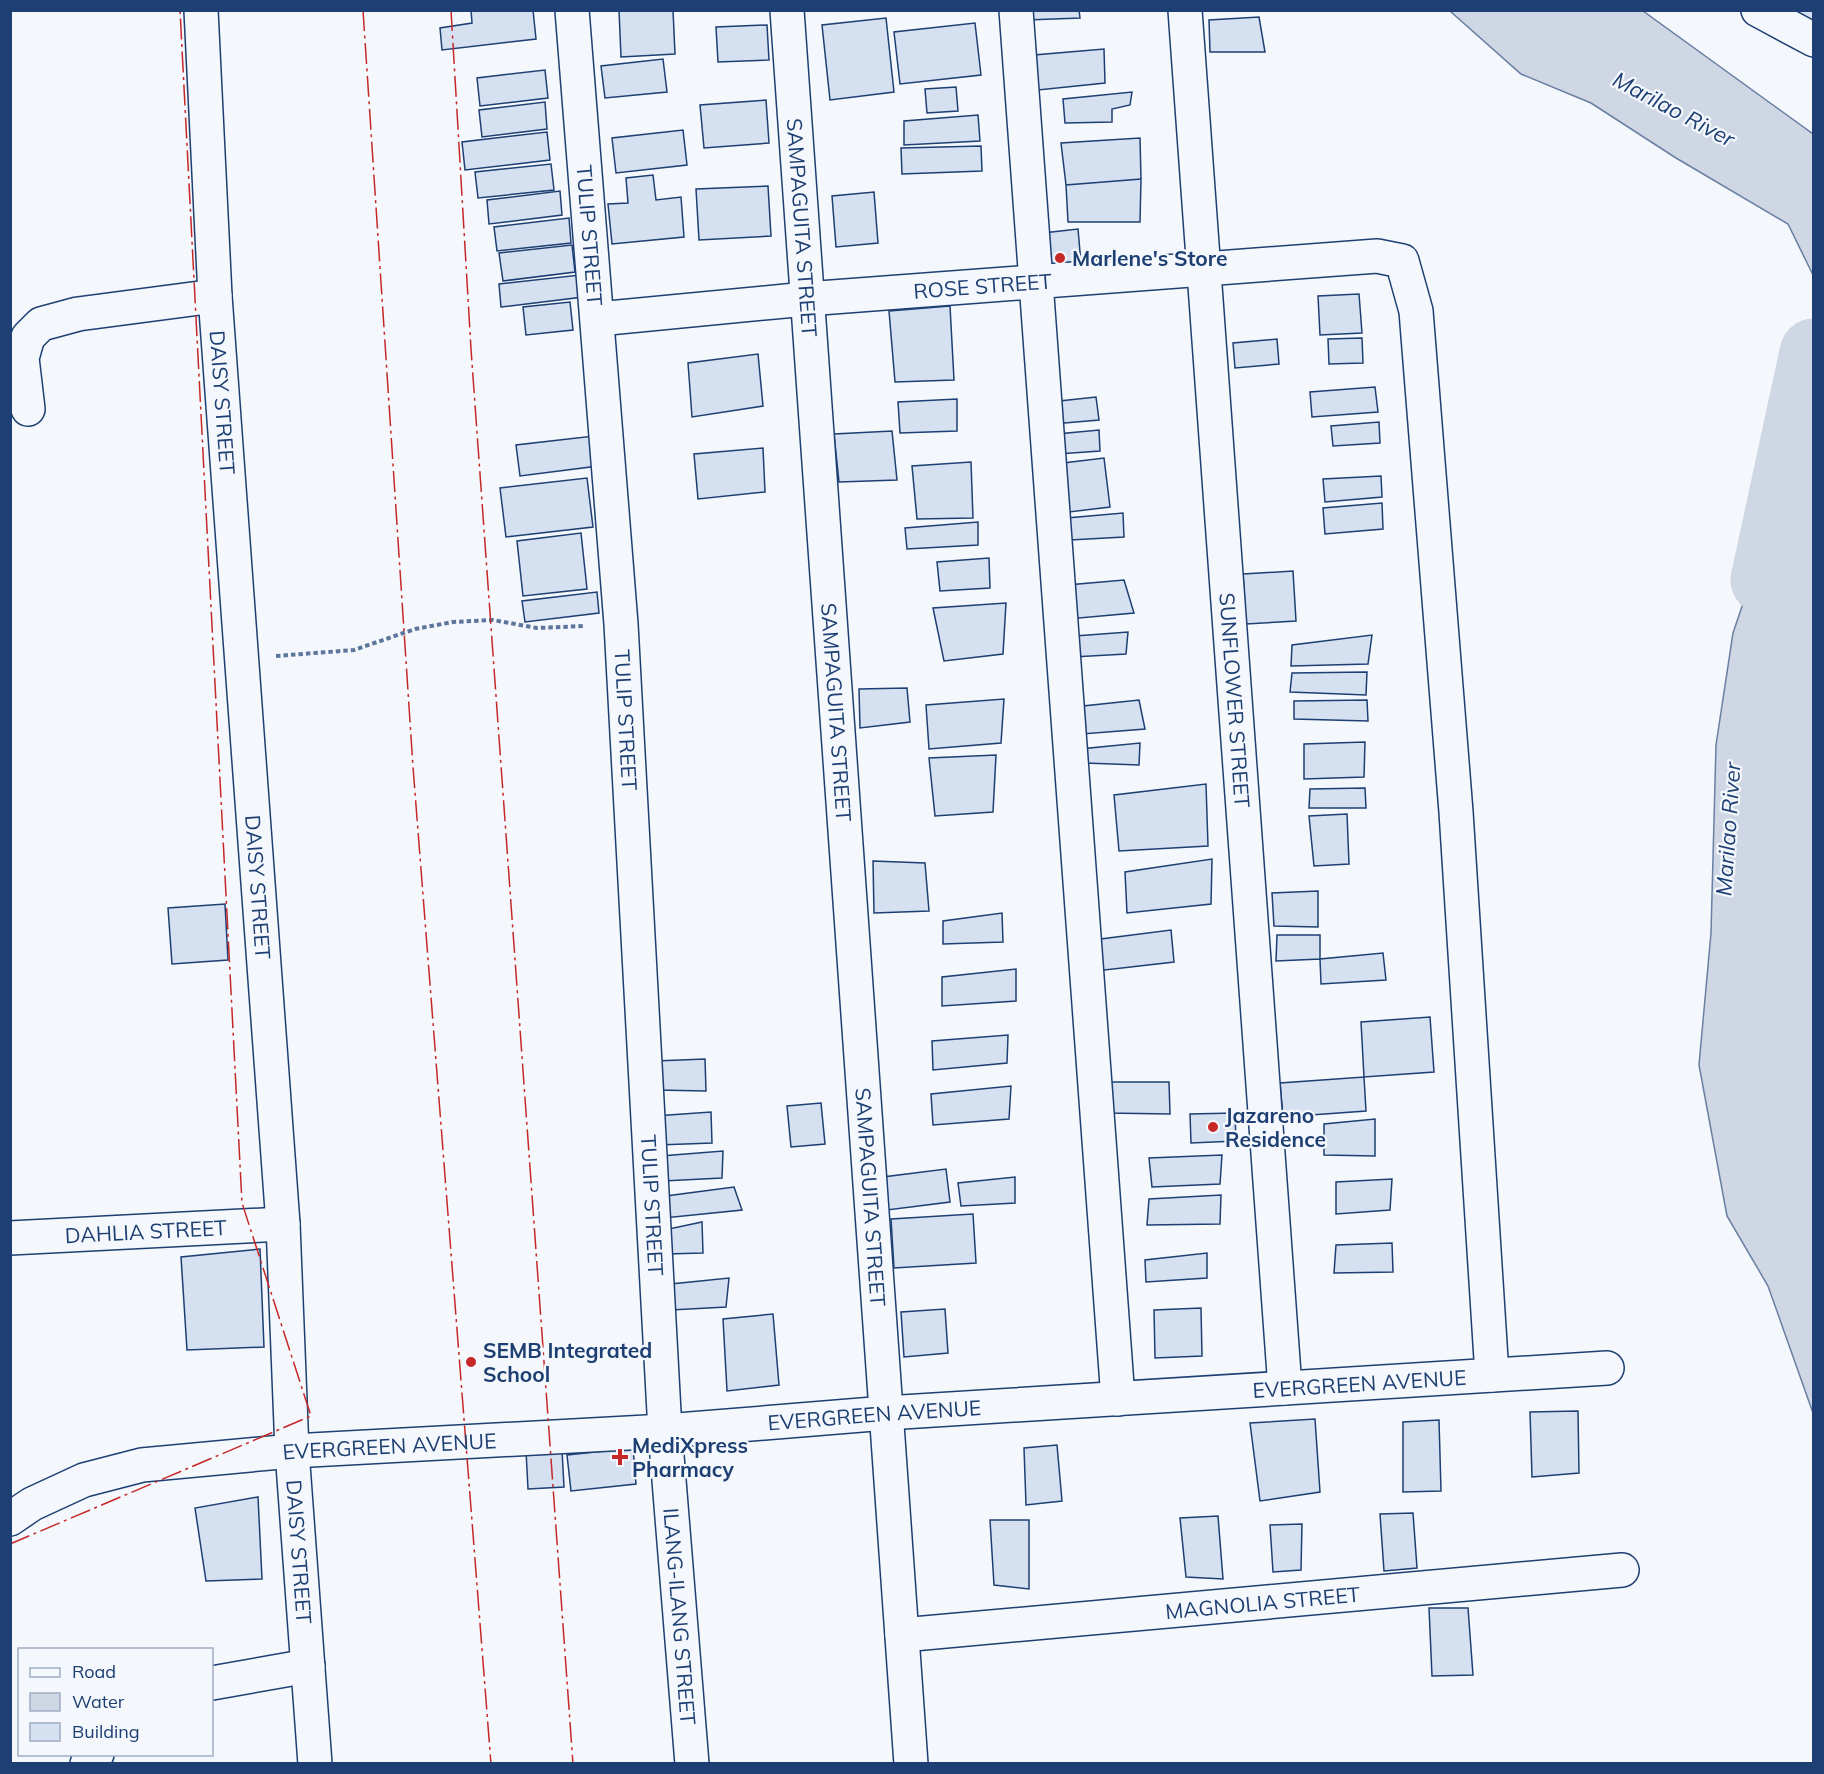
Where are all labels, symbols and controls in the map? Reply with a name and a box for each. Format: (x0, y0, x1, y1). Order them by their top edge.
water label: Marilao River (1608, 65, 1741, 153)
street label: SAMPAGUITA STREET (782, 117, 823, 338)
street label: TULIP STREET (571, 164, 609, 307)
place label: Marlene's Store (1072, 245, 1227, 271)
marker: Marlene's Store (1053, 251, 1067, 265)
street label: ROSE STREET (912, 268, 1053, 304)
street label: DAISY STREET (205, 329, 241, 476)
street label: SUNFLOWER STREET (1214, 592, 1256, 809)
street label: SAMPAGUITA STREET (816, 602, 857, 823)
street label: TULIP STREET (609, 649, 643, 791)
water label: Marilao River (1709, 760, 1747, 897)
street label: DAISY STREET (240, 814, 277, 960)
street label: SAMPAGUITA STREET (850, 1087, 892, 1308)
place label: Jazareno Residence (1225, 1102, 1326, 1152)
marker: Jazareno Residence (1206, 1120, 1220, 1134)
street label: TULIP STREET (636, 1134, 670, 1277)
street label: DAHLIA STREET (64, 1214, 228, 1248)
place label: SEMB Integrated School (483, 1337, 652, 1387)
marker: SEMB Integrated School (464, 1355, 478, 1369)
street label: EVERGREEN AVENUE (1252, 1364, 1467, 1403)
street label: EVERGREEN AVENUE (767, 1394, 982, 1436)
street label: EVERGREEN AVENUE (281, 1427, 497, 1465)
place label: MediXpress Pharmacy (632, 1432, 748, 1482)
marker: MediXpress Pharmacy (613, 1450, 627, 1464)
street label: DAISY STREET (281, 1479, 318, 1625)
street label: ILANG-ILANG STREET (658, 1507, 702, 1726)
street label: MAGNOLIA STREET (1164, 1581, 1361, 1624)
legend (18, 1648, 213, 1756)
text: Road (72, 1660, 116, 1683)
text: Water (72, 1690, 125, 1713)
text: Building (72, 1720, 140, 1743)

